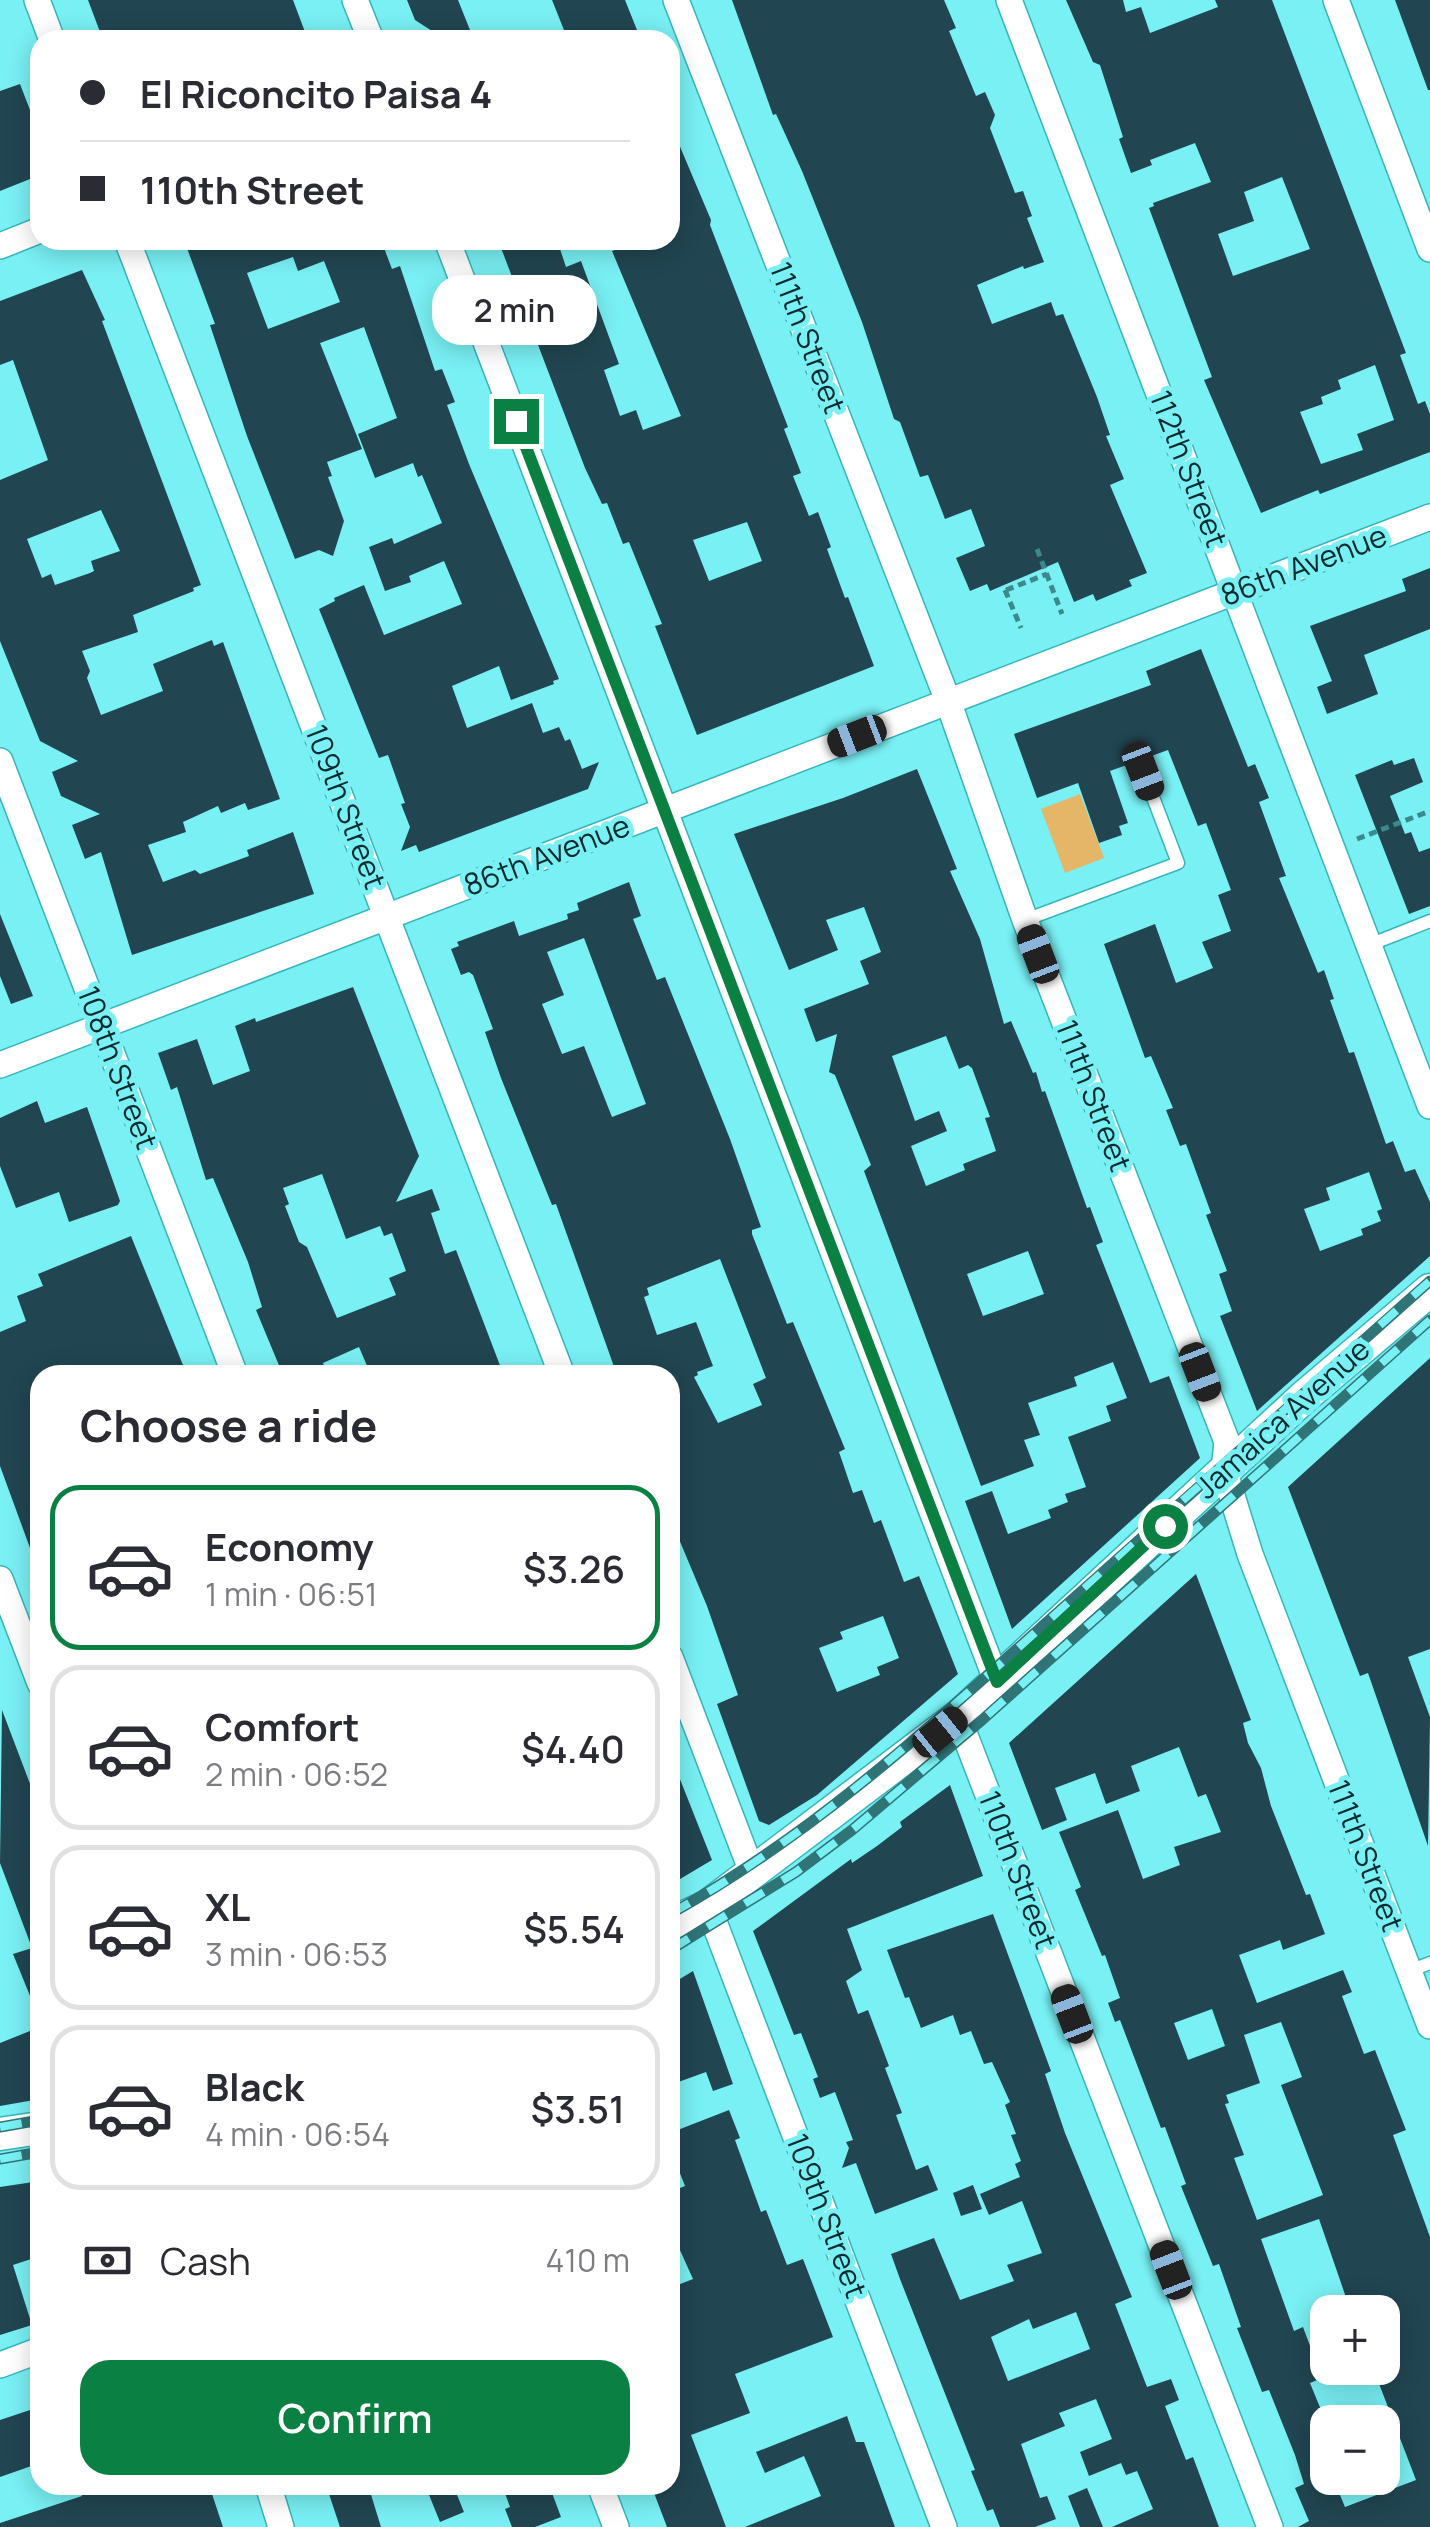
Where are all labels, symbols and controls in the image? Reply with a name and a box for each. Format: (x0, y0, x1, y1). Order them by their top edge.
text: El Riconcito Paisa 4 (140, 67, 492, 119)
text: 110th Street (140, 163, 365, 215)
street label: 111th Street (761, 256, 856, 419)
callout: 2 min (434, 276, 598, 346)
text: 2 min (474, 288, 555, 332)
street label: 112th Street (1141, 384, 1238, 553)
route end (494, 399, 539, 444)
street label: 86th Avenue (1215, 514, 1392, 615)
car (824, 711, 890, 761)
street label: 109th Street (296, 719, 396, 894)
car (1118, 738, 1168, 804)
street label: 86th Avenue (458, 804, 635, 905)
car (1013, 921, 1063, 987)
street label: 108th Street (69, 980, 168, 1155)
street label: 111th Street (1047, 1014, 1142, 1177)
street label: Jamaica Avenue (1186, 1329, 1378, 1507)
car (1175, 1339, 1225, 1405)
text: Choose a ride (80, 1394, 377, 1456)
route start (1143, 1504, 1188, 1549)
text: Economy (205, 1520, 374, 1572)
icon: car (85, 1523, 175, 1613)
text: $3.26 (523, 1542, 625, 1594)
text: 1 min · 06:51 (205, 1572, 377, 1616)
text: Comfort (205, 1700, 359, 1752)
car (907, 1701, 973, 1763)
icon: car (85, 1703, 175, 1793)
text: $4.40 (521, 1722, 625, 1774)
text: 2 min · 06:52 (205, 1752, 388, 1796)
street label: 111th Street (1319, 1774, 1414, 1937)
street label: 110th Street (970, 1785, 1067, 1954)
text: XL (205, 1880, 250, 1932)
icon: car (85, 1883, 175, 1973)
text: $5.54 (524, 1902, 625, 1954)
text: 3 min · 06:53 (205, 1932, 388, 1976)
car (1047, 1981, 1097, 2047)
text: Black (205, 2060, 304, 2112)
icon: car (85, 2063, 175, 2153)
text: $3.51 (531, 2082, 625, 2134)
text: 4 min · 06:54 (205, 2112, 390, 2156)
street label: 109th Street (777, 2128, 877, 2303)
icon: cash (80, 2233, 135, 2288)
text: Cash (160, 2234, 251, 2286)
car (1146, 2237, 1196, 2303)
text: 410 m (546, 2238, 630, 2282)
map controls (1310, 2295, 1400, 2495)
button: + (1310, 2295, 1400, 2385)
button: Confirm (80, 2360, 630, 2475)
button: − (1310, 2405, 1400, 2495)

